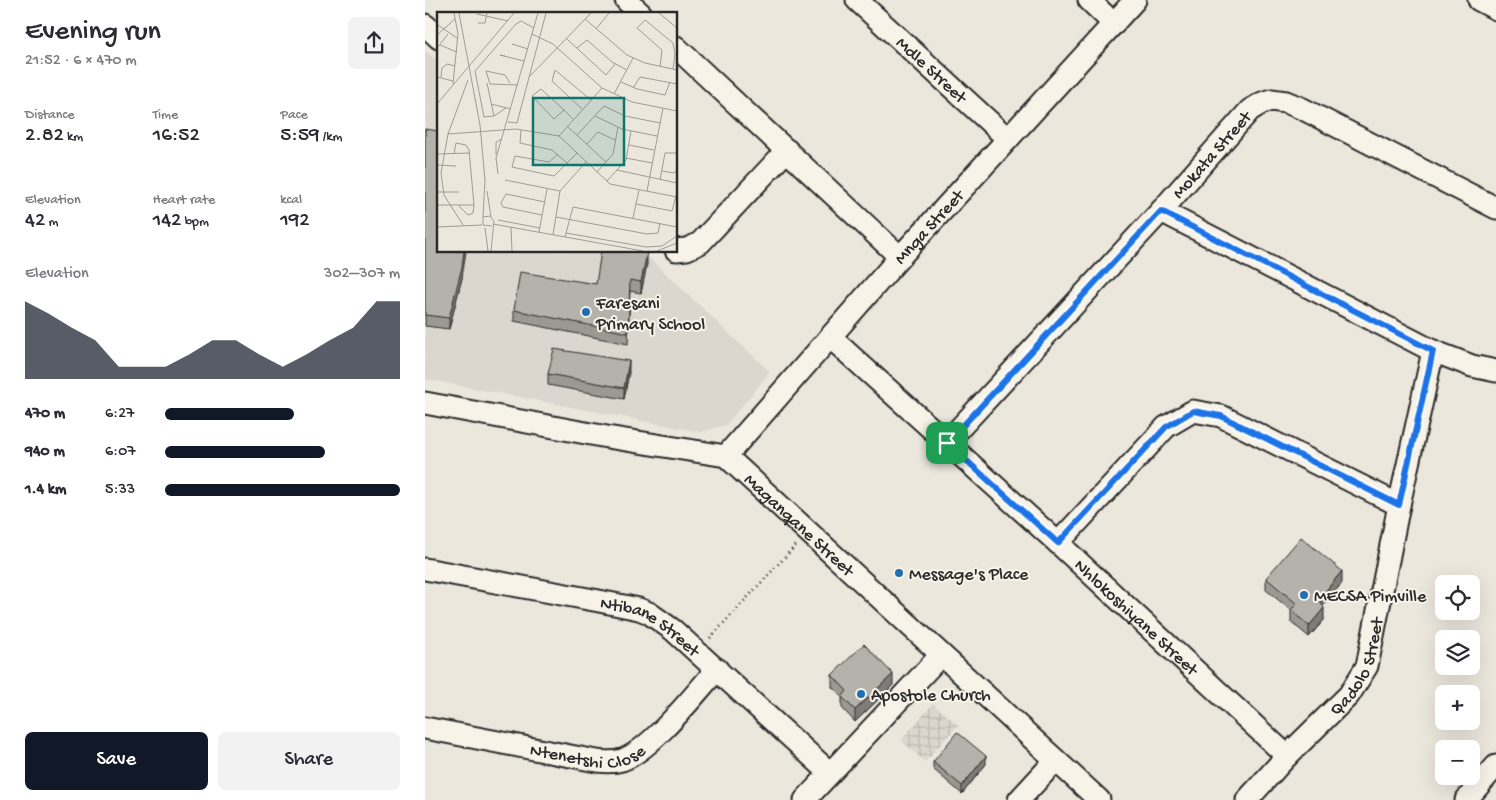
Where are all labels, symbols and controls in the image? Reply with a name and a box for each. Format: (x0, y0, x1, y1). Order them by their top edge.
inset map (437, 12, 677, 252)
text: Evening run (25, 16, 161, 49)
button: share (348, 17, 400, 69)
street label: Mdle Street (891, 33, 971, 110)
text: 21:52 · 6 × 470 m (25, 52, 137, 71)
text: Distance (25, 107, 74, 124)
text: Time (153, 107, 178, 124)
text: Pace (280, 107, 308, 124)
street label: Mokata Street (1169, 107, 1258, 204)
text: 2.82 (25, 124, 64, 149)
text: 16:52 (153, 124, 200, 149)
text: 5:59 (280, 124, 320, 149)
text: km (64, 129, 83, 146)
text: /km (320, 129, 342, 146)
street label: Mnga Street (891, 185, 970, 270)
text: Elevation (25, 192, 81, 209)
text: Heart rate (153, 192, 215, 209)
text: kcal (280, 192, 302, 209)
text: 42 (25, 209, 45, 234)
text: 142 (153, 209, 181, 234)
text: 192 (280, 209, 310, 234)
text: m (45, 214, 59, 231)
text: bpm (181, 214, 209, 231)
text: Elevation (25, 265, 89, 284)
text: 302–307 m (324, 265, 400, 284)
place label: Faresani Primary School (595, 294, 705, 336)
marker: Faresani Primary School (580, 306, 592, 318)
text: 470 m (25, 405, 65, 424)
text: 6:27 (105, 405, 134, 424)
pin (926, 422, 968, 464)
icon: arrive (933, 429, 961, 457)
text: 940 m (25, 443, 65, 462)
text: 6:07 (105, 443, 136, 462)
street label: Maganqane Street (739, 470, 859, 583)
text: 1.4 km (25, 481, 66, 500)
text: 5:33 (105, 481, 135, 500)
street label: Nhlokoshiyane Street (1069, 556, 1203, 682)
place label: Message's Place (909, 565, 1029, 586)
marker: Message's Place (893, 567, 905, 579)
map controls (1435, 575, 1480, 785)
button: locate (1435, 575, 1480, 620)
place label: MECSA Pimville (1314, 587, 1427, 608)
marker: MECSA Pimville (1298, 589, 1310, 601)
street label: Ntibane Street (598, 593, 704, 663)
street label: Qadolo Street (1326, 615, 1390, 721)
button: layers (1435, 630, 1480, 675)
button: + (1435, 685, 1480, 730)
place label: Apostole Church (871, 686, 991, 707)
marker: Apostole Church (855, 688, 867, 700)
button: Save (25, 732, 208, 790)
button: Share (218, 732, 400, 790)
street label: Ntenetshi Close (528, 740, 651, 775)
button: − (1435, 740, 1480, 785)

